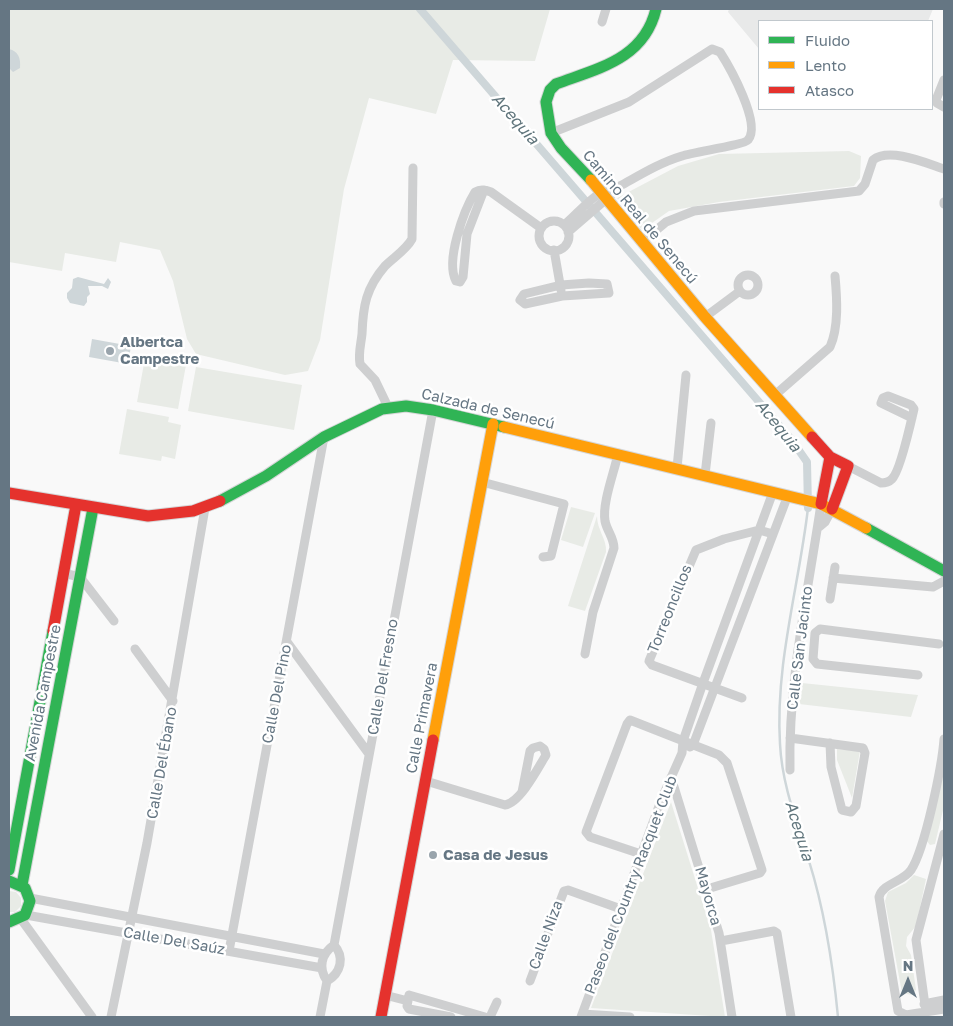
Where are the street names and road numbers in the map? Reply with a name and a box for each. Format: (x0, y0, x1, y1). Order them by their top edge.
street label: Camino Real de Senecú (579, 147, 701, 287)
street label: Calzada de Senecú (420, 385, 556, 433)
street label: Torreoncillos (644, 562, 696, 656)
street label: Calle San Jacinto (783, 585, 817, 711)
street label: Calle Del Fresno (364, 617, 402, 737)
street label: Avenida Campestre (21, 623, 65, 763)
street label: Calle Del Pino (259, 643, 295, 745)
street label: Calle Primavera (402, 661, 442, 775)
street label: Calle Del Ébano (143, 706, 181, 820)
street label: Paseo del Country Racquet Club (581, 773, 681, 997)
street label: Mayorca (691, 864, 725, 928)
street label: Calle Niza (525, 898, 567, 972)
street label: Calle Del Saúz (122, 923, 226, 959)

